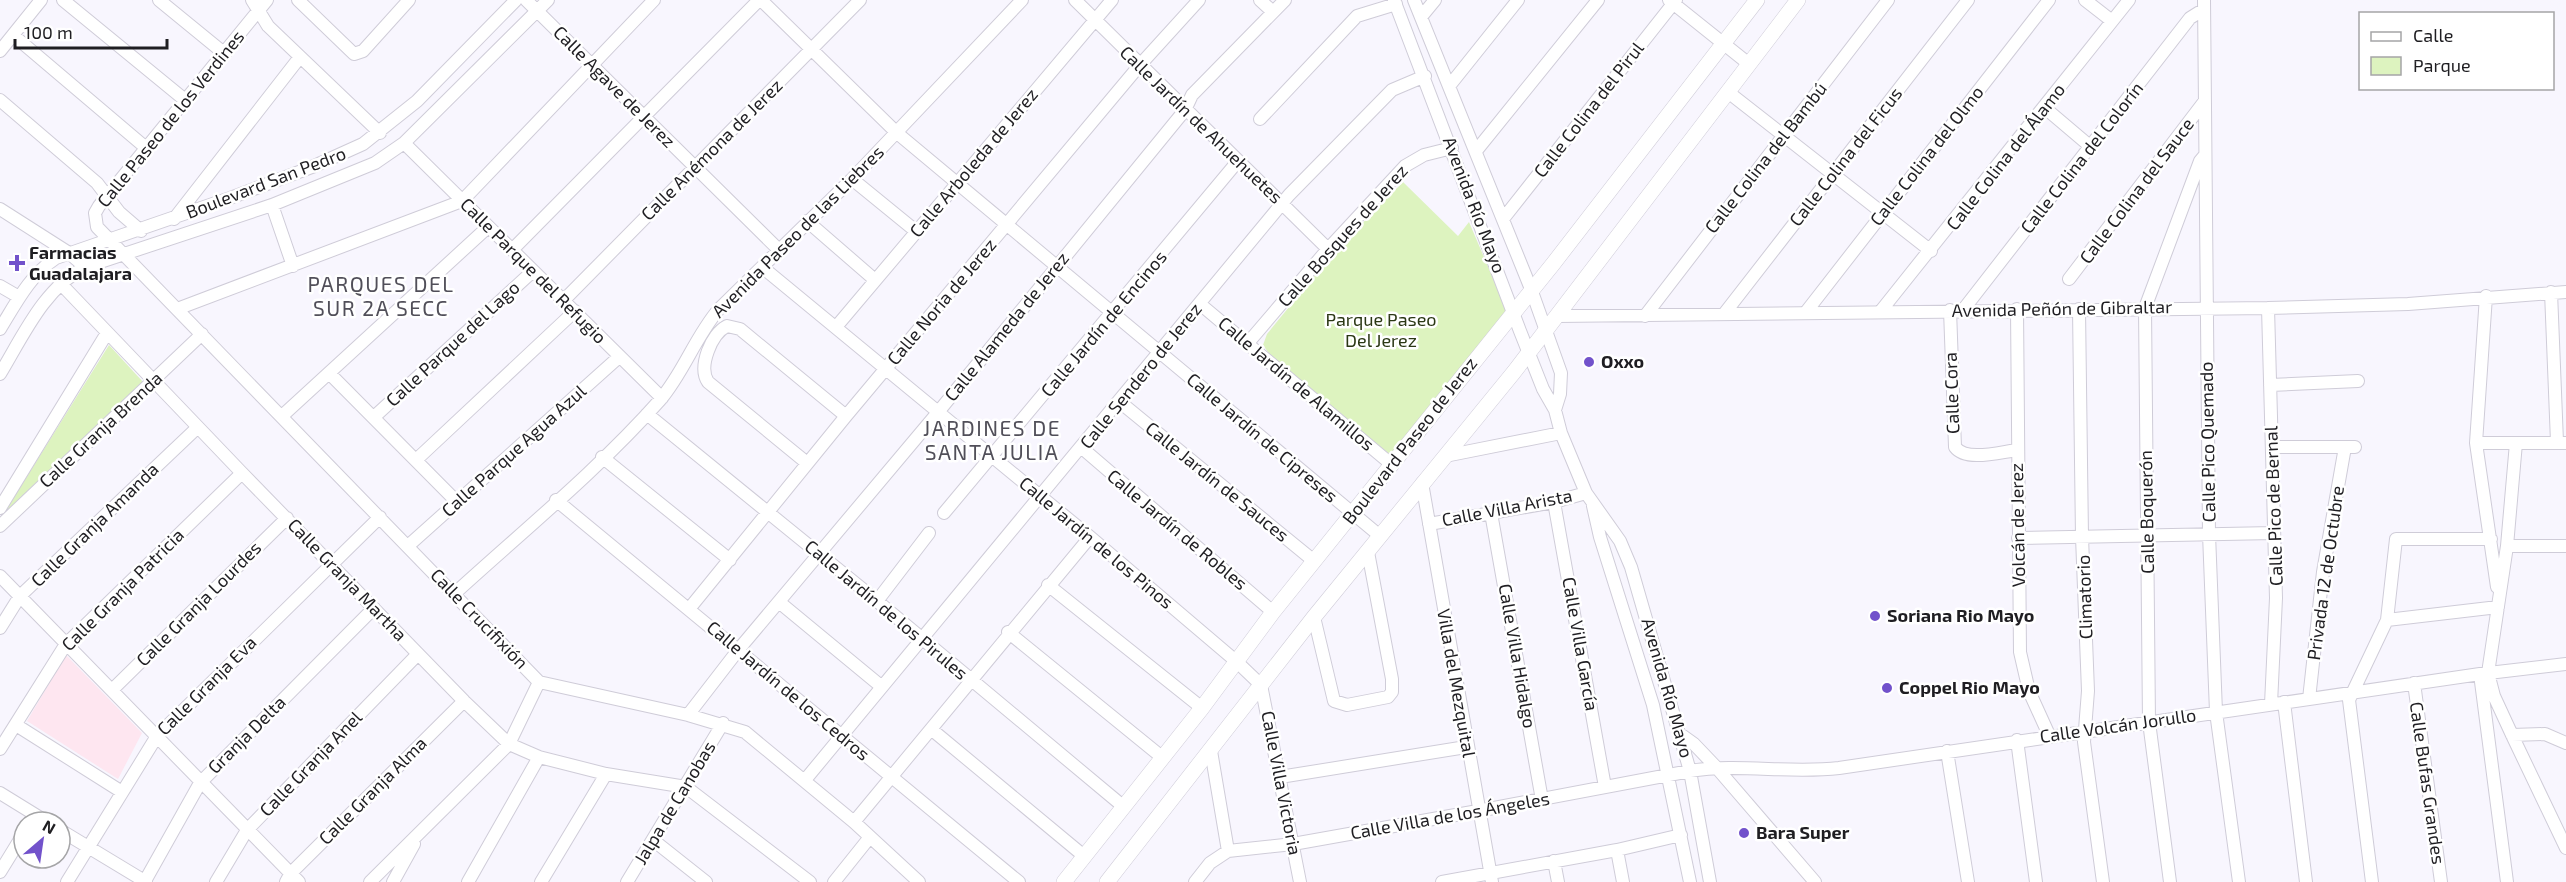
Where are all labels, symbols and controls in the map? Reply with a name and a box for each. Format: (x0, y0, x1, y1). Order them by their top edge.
scale bar (15, 12, 166, 50)
legend (2359, 12, 2554, 90)
text: 100 m (24, 21, 73, 43)
street label: Calle Agave de Jerez (549, 21, 680, 152)
text: Calle (2413, 24, 2454, 46)
street label: Calle Paseo de los Verdines (92, 25, 248, 211)
street label: Calle Colina del Pirul (1528, 37, 1648, 182)
street label: Calle Jardín de Ahuehuetes (1116, 41, 1288, 208)
text: Parque (2413, 54, 2471, 76)
street label: Calle Anémona de Jerez (636, 74, 787, 225)
street label: Calle Colina del Colorín (2015, 77, 2147, 238)
street label: Calle Colina del Bambú (1699, 78, 1831, 237)
street label: Calle Colina del Álamo (1941, 79, 2069, 234)
street label: Calle Colina del Olmo (1865, 81, 1988, 230)
street label: Calle Colina del Ficus (1784, 82, 1906, 230)
street label: Calle Arboleda de Jerez (905, 83, 1042, 241)
street label: Calle Colina del Sauce (2074, 113, 2198, 268)
street label: Avenida Río Mayo (1439, 133, 1511, 276)
street label: Boulevard San Pedro (183, 141, 349, 223)
street label: Avenida Paseo de las Liebres (707, 141, 888, 322)
street label: Calle Bosques de Jerez (1273, 160, 1412, 311)
street label: Calle Parque del Refugio (456, 193, 611, 348)
street label: Calle Noria de Jerez (882, 234, 1001, 369)
place label: Farmacias Guadalajara (29, 241, 132, 284)
street label: Calle Jardín de Encinos (1036, 246, 1171, 401)
street label: Calle Alameda de Jerez (939, 247, 1073, 405)
marker: Farmacias Guadalajara (10, 256, 24, 270)
district label: PARQUES DEL SUR 2A SECC (308, 271, 454, 320)
street label: Calle Parque del Lago (381, 276, 524, 411)
street label: Avenida Peñón de Gibraltar (1951, 295, 2173, 321)
street label: Calle Sendero de Jerez (1075, 298, 1206, 453)
park label: Parque Paseo Del Jerez (1325, 308, 1437, 351)
street label: Calle Jardín de Alamillos (1214, 312, 1379, 455)
place label: Oxxo (1601, 350, 1644, 372)
street label: Boulevard Paseo de Jerez (1337, 352, 1481, 528)
street label: Calle Cora (1939, 352, 1963, 434)
marker: Oxxo (1582, 355, 1596, 369)
street label: Calle Pico Quemado (2195, 362, 2219, 523)
street label: Calle Granja Brenda (34, 367, 166, 492)
street label: Calle Jardín de Cipreses (1183, 368, 1343, 507)
street label: Calle Parque Agua Azul (437, 379, 591, 521)
district label: JARDINES DE SANTA JULIA (923, 415, 1061, 464)
street label: Calle Jardín de Sauces (1141, 417, 1294, 546)
street label: Calle Pico de Bernal (2259, 425, 2287, 586)
street label: Calle Boquerón (2134, 450, 2158, 574)
street label: Calle Granja Amanda (26, 458, 163, 591)
street label: Volcán de Jerez (2005, 463, 2029, 587)
street label: Calle Jardín de Robles (1103, 464, 1252, 594)
street label: Calle Jardín de los Pinos (1015, 471, 1178, 613)
street label: Calle Villa Arista (1440, 484, 1574, 530)
street label: Privada 12 de Octubre (2302, 484, 2348, 662)
street label: Calle Granja Martha (284, 513, 412, 645)
street label: Calle Granja Patricia (57, 524, 188, 655)
street label: Calle Jardín de los Pirules (801, 535, 973, 684)
street label: Calle Granja Lourdes (131, 536, 265, 670)
street label: Climatorio (2072, 554, 2096, 640)
street label: Calle Crucifixión (426, 564, 533, 673)
street label: Calle Villa García (1558, 575, 1604, 712)
street label: Calle Villa Hidalgo (1494, 582, 1542, 730)
place label: Soriana Rio Mayo (1887, 604, 2034, 626)
street label: Villa del Mezquital (1433, 607, 1481, 760)
marker: Soriana Rio Mayo (1868, 609, 1882, 623)
street label: Avenida Río Mayo (1638, 615, 1698, 760)
street label: Calle Jardín de los Cedros (703, 616, 875, 765)
street label: Calle Granja Eva (152, 631, 260, 739)
place label: Coppel Rio Mayo (1899, 676, 2040, 698)
marker: Coppel Rio Mayo (1880, 681, 1894, 695)
street label: Granja Delta (203, 691, 290, 778)
street label: Calle Bufas Grandes (2406, 700, 2450, 866)
street label: Calle Volcán Jorullo (2038, 703, 2197, 747)
street label: Calle Granja Anel (254, 706, 367, 821)
street label: Calle Villa Victoria (1257, 709, 1307, 857)
street label: Calle Granja Alma (314, 732, 431, 849)
street label: Jalpa de Canobas (629, 737, 720, 868)
street label: Calle Villa de los Ángeles (1349, 787, 1551, 843)
north arrow (12, 810, 72, 870)
text: N (40, 815, 59, 838)
place label: Bara Super (1756, 821, 1850, 843)
marker: Bara Super (1737, 826, 1751, 840)

